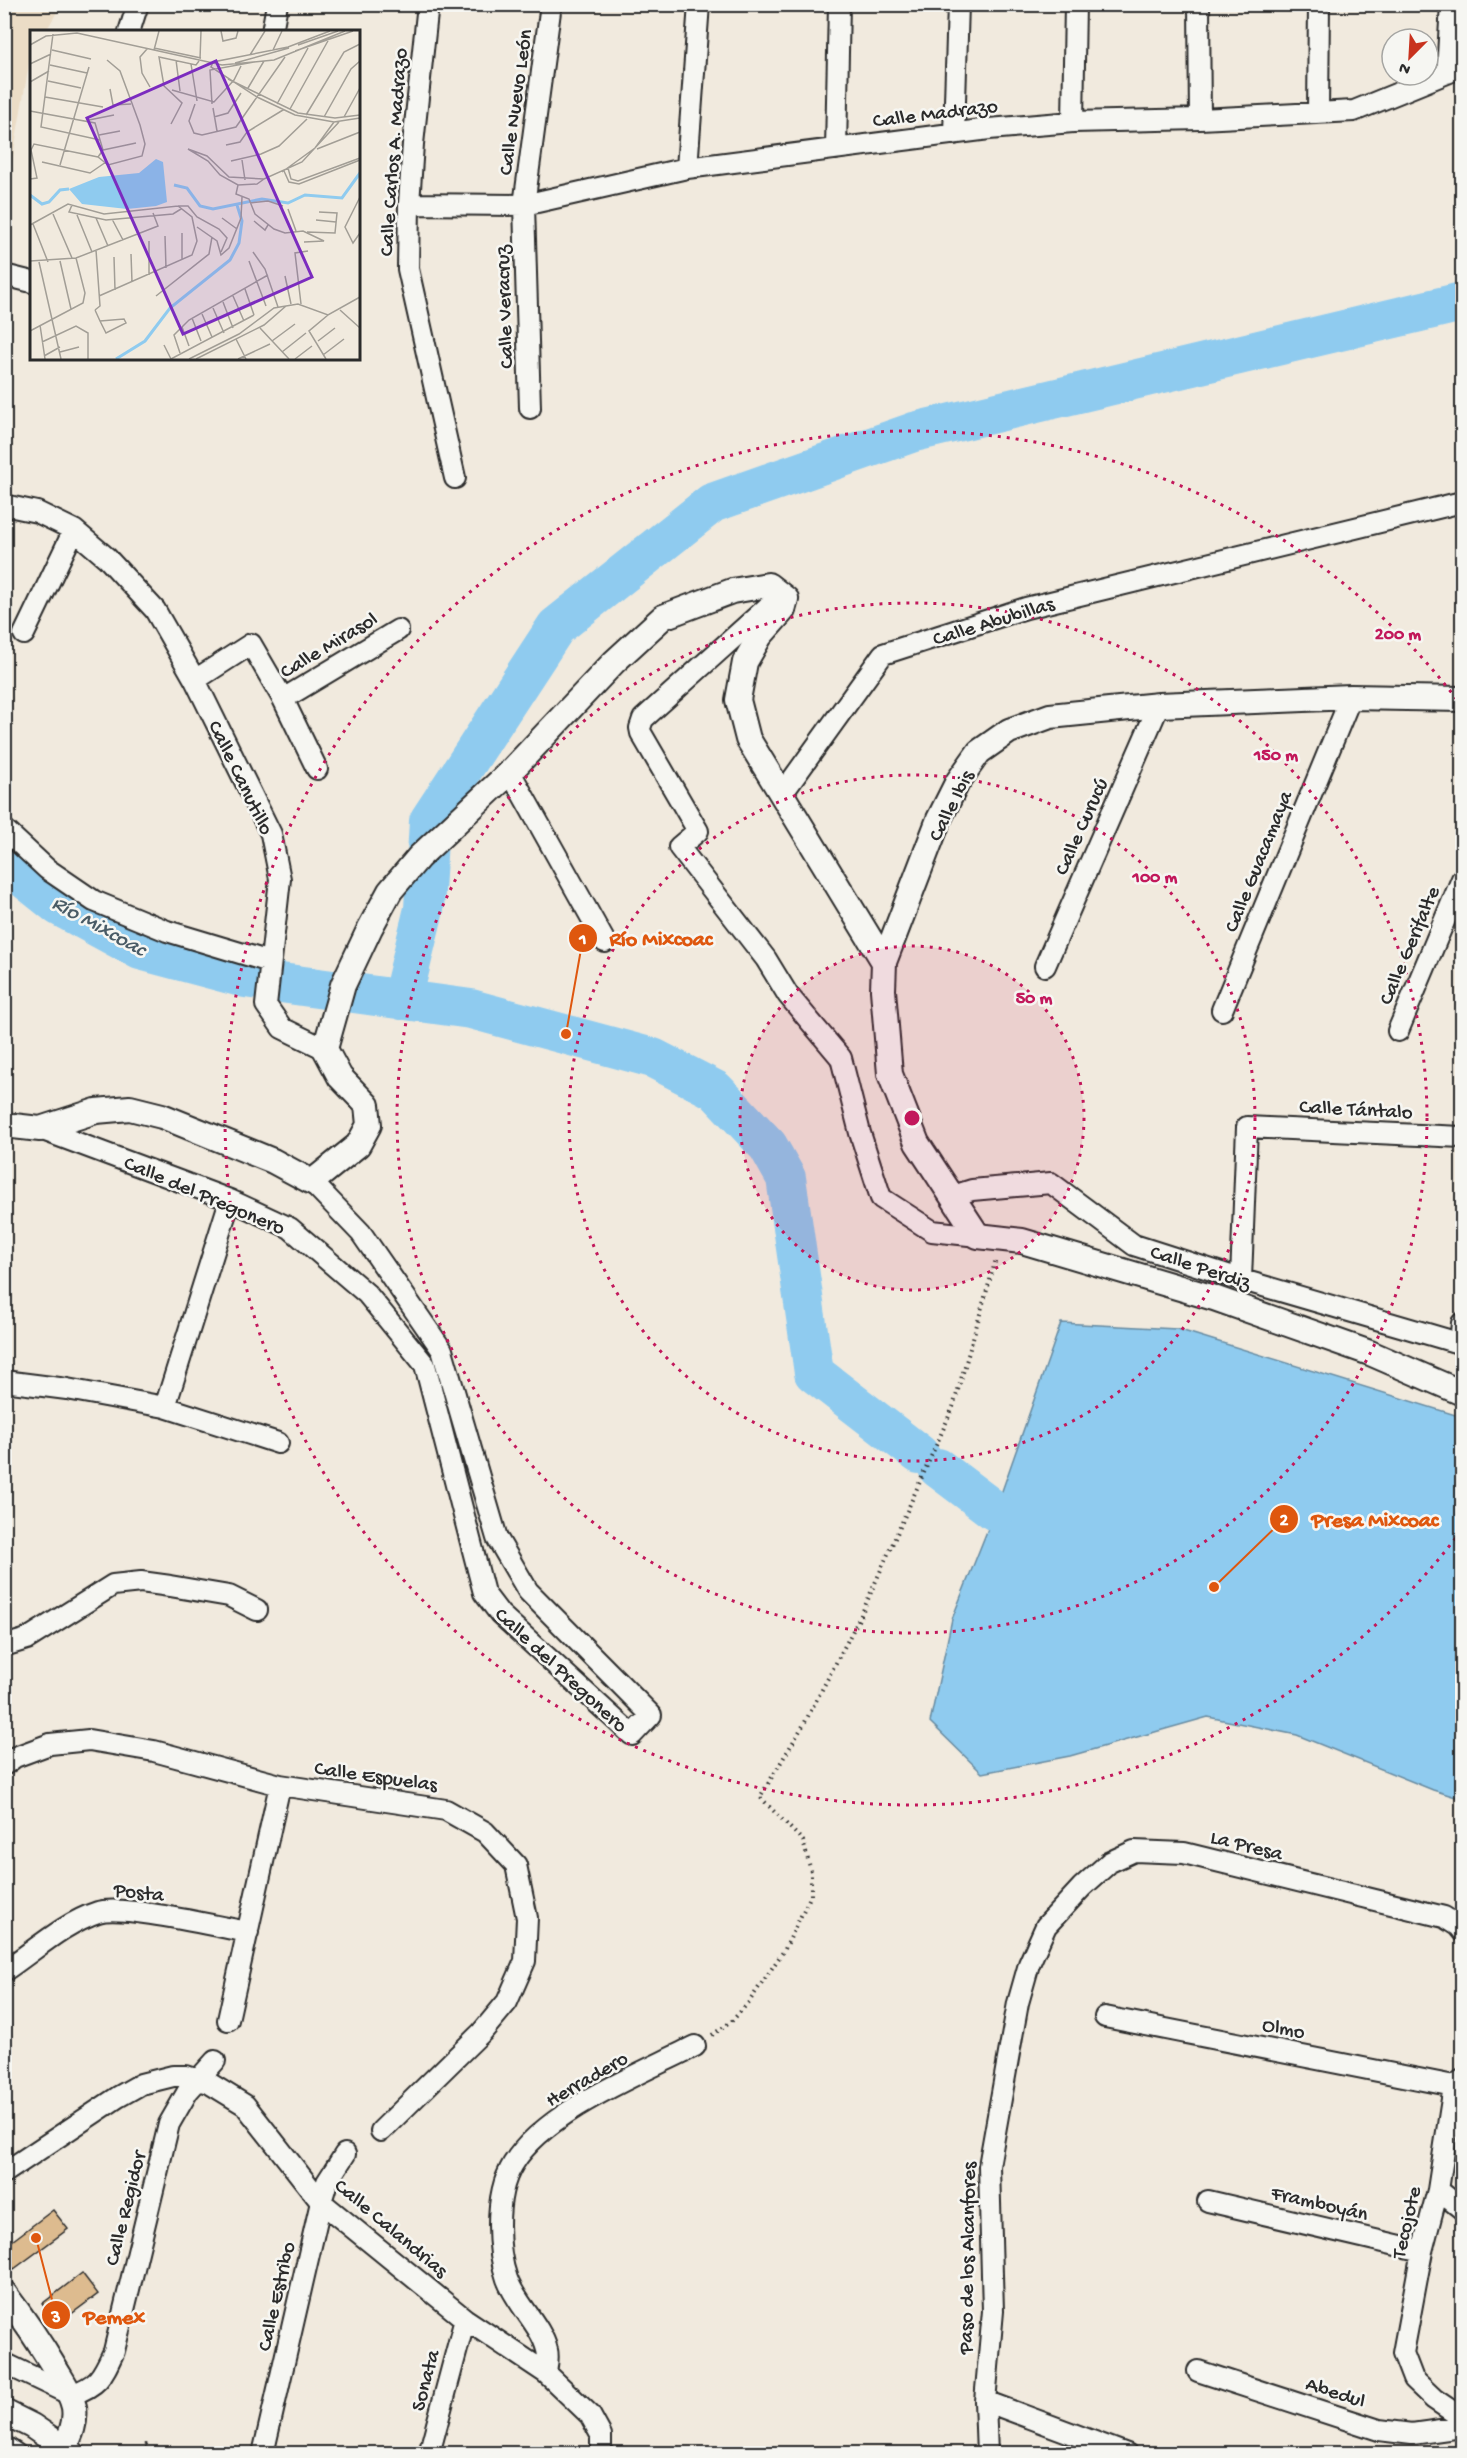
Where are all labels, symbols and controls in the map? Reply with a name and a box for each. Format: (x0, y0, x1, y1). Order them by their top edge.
north arrow (1380, 27, 1440, 87)
street label: Calle Nuevo León (495, 28, 540, 177)
inset map (30, 30, 360, 360)
street label: Calle Carlos A. Madrazo (376, 47, 415, 257)
text: N (1396, 56, 1414, 78)
street label: Calle Madrazo (871, 95, 1000, 136)
street label: Calle Veracruz (492, 244, 521, 369)
street label: Calle Abubillas (930, 593, 1059, 654)
street label: Calle Mirasol (276, 608, 383, 686)
text: 200 m (1375, 625, 1421, 646)
street label: Calle Canutillo (200, 717, 277, 840)
text: 150 m (1253, 746, 1298, 767)
street label: Calle Ibis (925, 766, 982, 846)
street label: Calle Curucú (1051, 775, 1116, 880)
street label: Calle Guacamaya (1221, 787, 1300, 937)
text: 100 m (1132, 868, 1178, 889)
street label: Calle Gerifalte (1375, 882, 1448, 1009)
water label: Río Mixcoac (47, 891, 152, 965)
callout: Río Mixcoac (568, 918, 725, 958)
text: Río Mixcoac (608, 928, 714, 954)
text: 1 (578, 930, 587, 951)
text: 50 m (1016, 989, 1053, 1010)
street label: Calle Tántalo (1298, 1096, 1413, 1127)
centre of rings (902, 1108, 922, 1128)
street label: Calle del Pregonero (119, 1152, 288, 1243)
street label: Calle Perdiz (1147, 1241, 1254, 1298)
callout: Presa Mixcoac (1269, 1499, 1450, 1539)
text: Presa Mixcoac (1311, 1509, 1440, 1535)
text: 2 (1280, 1511, 1289, 1532)
street label: Calle del Pregonero (488, 1604, 631, 1740)
street label: Calle Espuelas (312, 1757, 440, 1800)
street label: La Presa (1207, 1826, 1286, 1869)
street label: Posta (111, 1879, 166, 1910)
street label: Olmo (1260, 2014, 1307, 2047)
street label: Herradero (542, 2047, 633, 2115)
street label: Calle Regidor (101, 2148, 154, 2269)
street label: Paso de los Alcanfores (955, 2160, 984, 2355)
street label: Calle Calandrias (328, 2175, 453, 2285)
street label: Framboyán (1267, 2182, 1370, 2229)
street label: Tecojote (1388, 2183, 1429, 2262)
street label: Calle Estribo (254, 2240, 303, 2354)
callout: Pemex (41, 2295, 157, 2335)
text: Pemex (82, 2306, 145, 2332)
text: 3 (50, 2308, 61, 2329)
street label: Sonata (407, 2346, 448, 2414)
street label: Abedul (1302, 2373, 1368, 2416)

